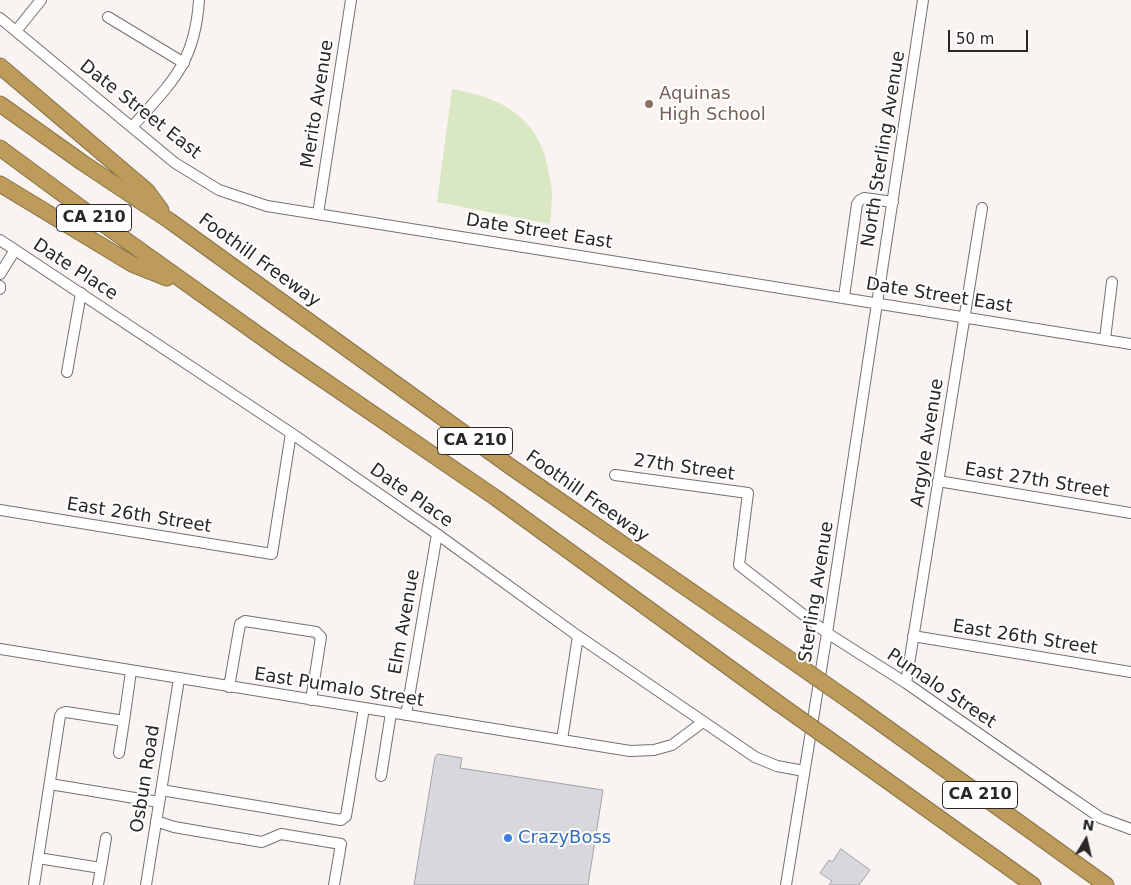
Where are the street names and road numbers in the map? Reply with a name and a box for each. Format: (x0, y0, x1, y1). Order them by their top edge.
street label: Merito Avenue (297, 38, 339, 170)
street label: North Sterling Avenue (858, 49, 910, 249)
street label: Date Street East (75, 56, 205, 164)
road number: CA 210 (56, 204, 132, 232)
street label: Foothill Freeway (194, 209, 324, 313)
street label: Date Street East (464, 210, 614, 254)
street label: Date Place (29, 235, 121, 305)
street label: Date Street East (864, 274, 1014, 318)
street label: Argyle Avenue (907, 377, 949, 509)
road number: CA 210 (438, 428, 512, 454)
street label: Foothill Freeway (521, 446, 653, 548)
street label: 27th Street (632, 450, 736, 486)
street label: Date Place (365, 459, 457, 533)
street label: East 27th Street (963, 459, 1111, 503)
street label: East 26th Street (65, 494, 213, 538)
street label: Sterling Avenue (795, 520, 839, 664)
street label: Elm Avenue (385, 568, 425, 676)
street label: East 26th Street (951, 616, 1099, 660)
street label: Pumalo Street (882, 645, 1000, 733)
street label: East Pumalo Street (253, 664, 425, 712)
street label: Osbun Road (127, 724, 165, 834)
road number: CA 210 (942, 782, 1018, 808)

